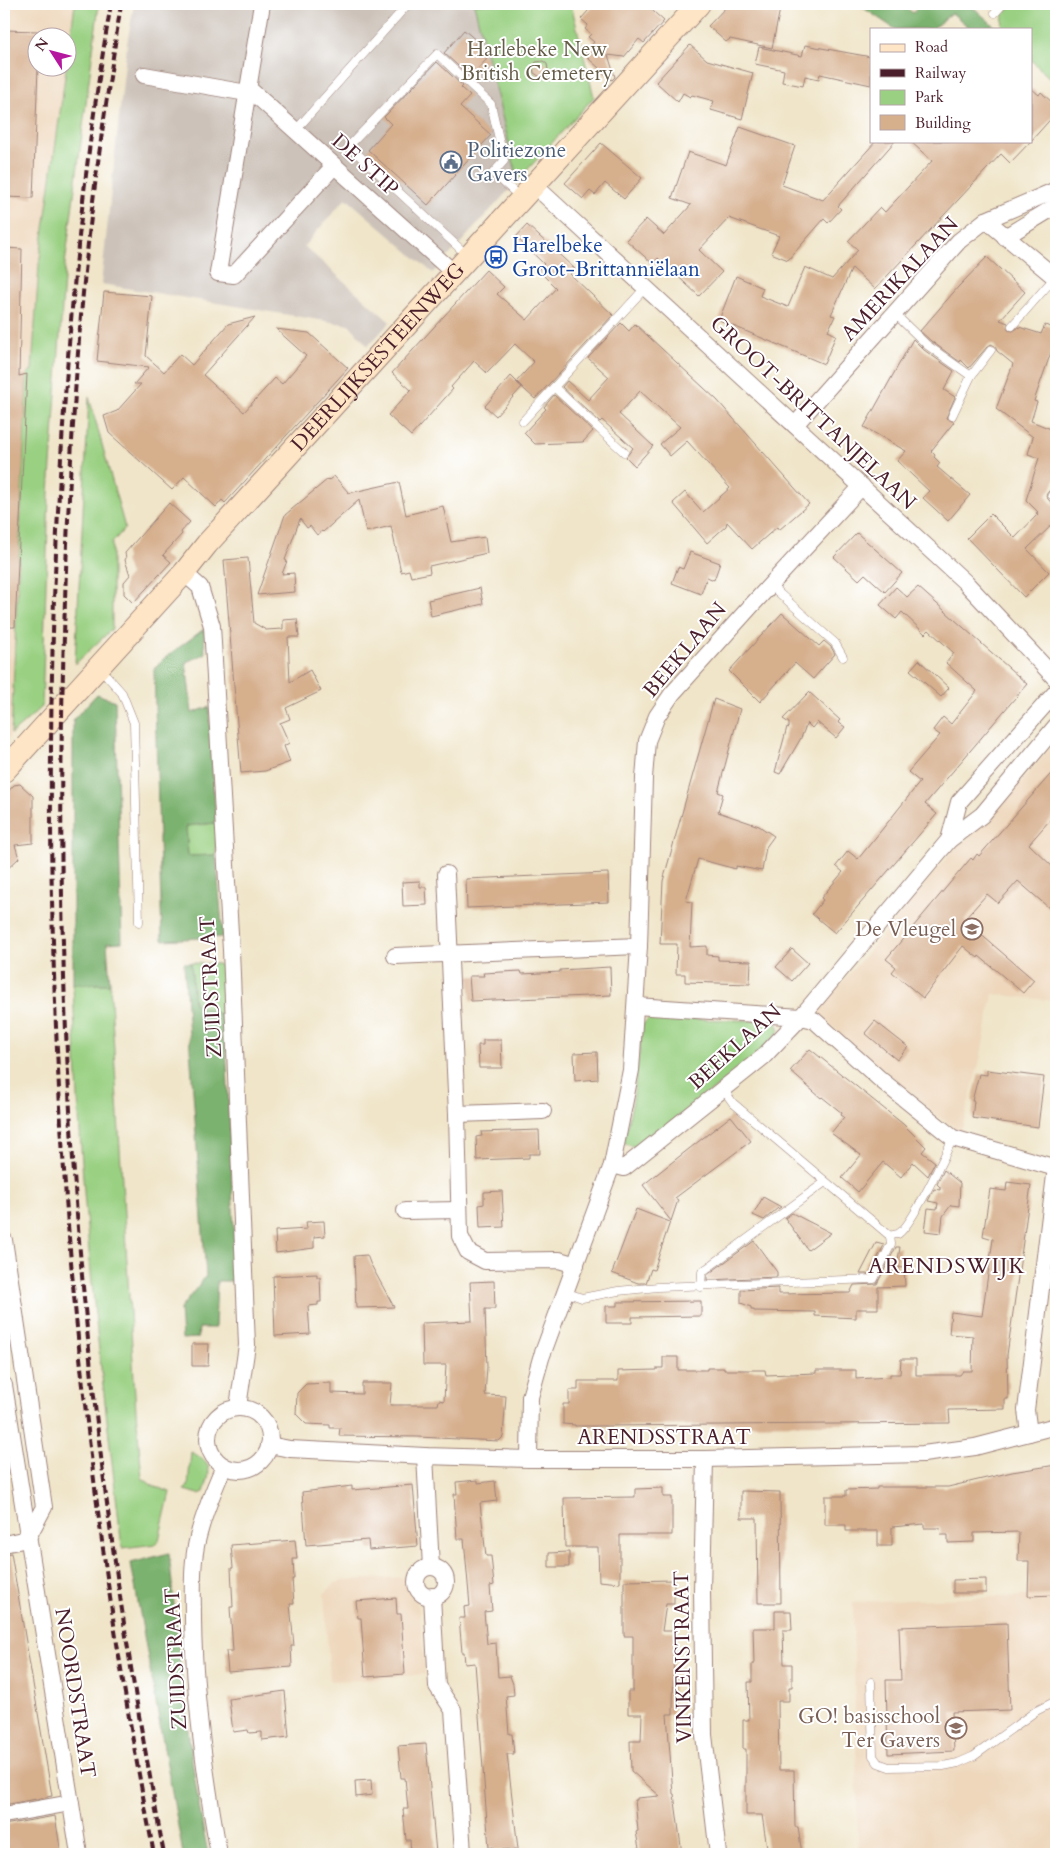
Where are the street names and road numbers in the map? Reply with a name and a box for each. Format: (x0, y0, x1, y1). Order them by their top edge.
street label: DE STIP (325, 127, 405, 203)
street label: AMERIKALAAN (835, 210, 965, 348)
street label: DEERLIJKSESTEENWEG (284, 256, 472, 457)
street label: GROOT-BRITTANJELAAN (703, 309, 923, 517)
street label: BEEKLAAN (637, 596, 734, 704)
street label: ZUIDSTRAAT (193, 915, 229, 1059)
street label: BEEKLAAN (682, 997, 788, 1097)
street label: ARENDSSTRAAT (577, 1423, 751, 1452)
street label: VINKENSTRAAT (667, 1570, 699, 1744)
street label: ZUIDSTRAAT (158, 1587, 194, 1731)
street label: NOORDSTRAAT (47, 1606, 103, 1780)

